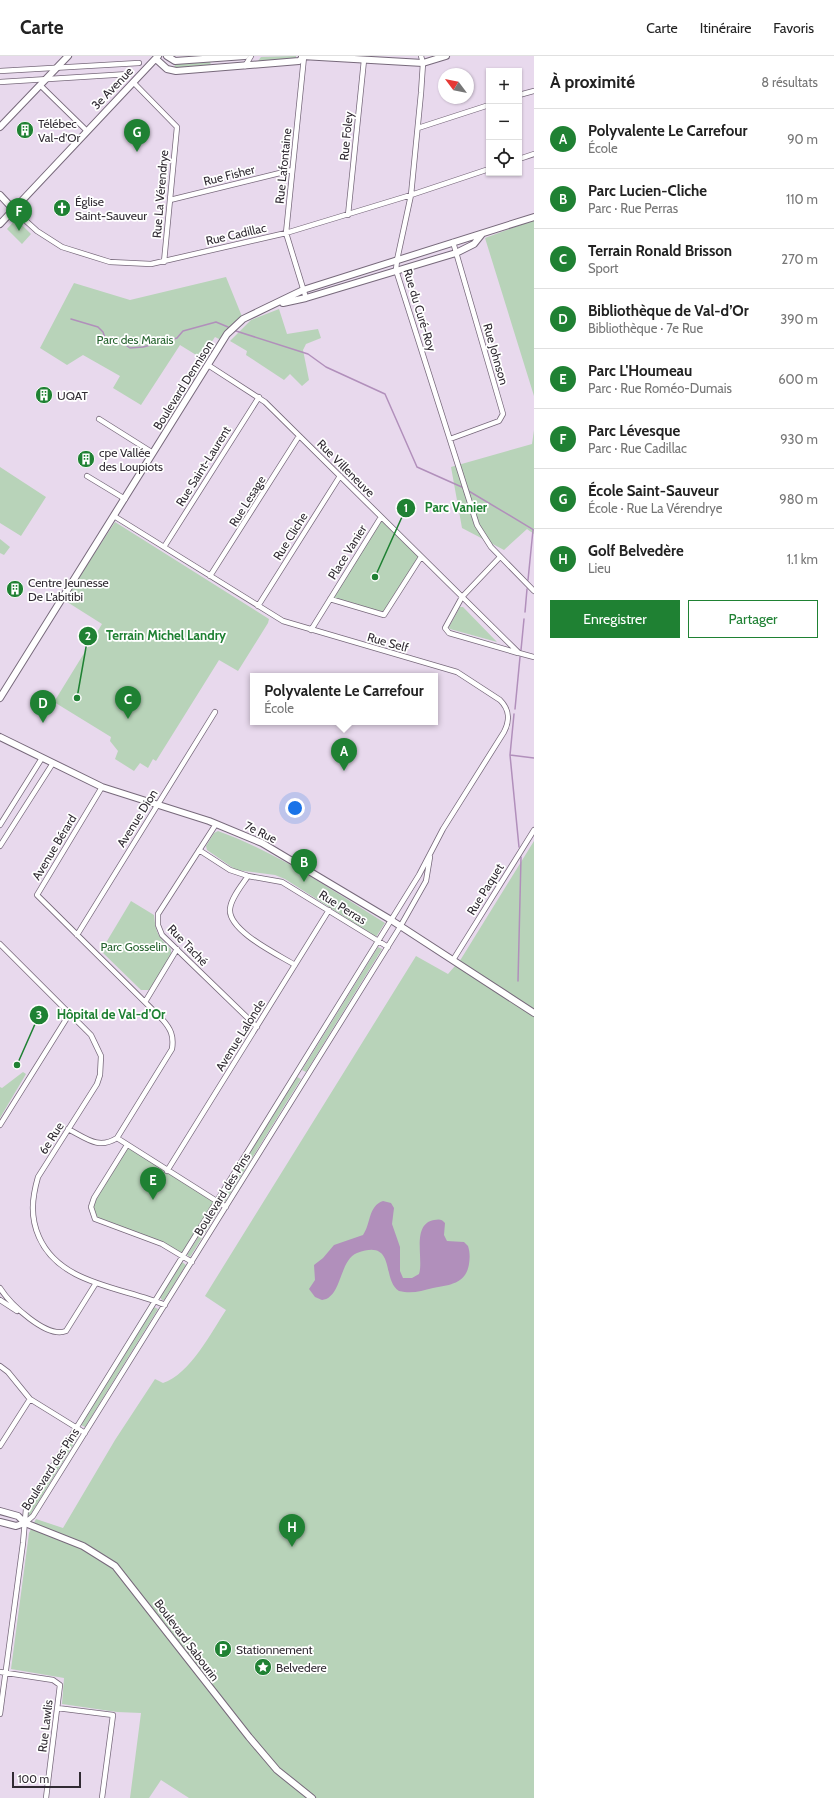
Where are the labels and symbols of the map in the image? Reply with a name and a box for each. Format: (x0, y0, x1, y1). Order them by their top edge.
street label: 3e Avenue (88, 64, 136, 112)
north arrow (438, 68, 474, 104)
street label: Rue Foley (336, 111, 356, 161)
place label: Télébec Val-d'Or (38, 116, 80, 145)
pin: G (124, 119, 150, 152)
building icon: Télébec Val-d'Or (15, 120, 35, 140)
street label: Rue Lafontaine (272, 127, 294, 205)
street label: Rue La Vérendrye (149, 149, 171, 239)
street label: Rue Fisher (202, 161, 256, 189)
place label: Église Saint-Sauveur (75, 194, 147, 223)
pin: F (6, 198, 32, 231)
church icon: Église Saint-Sauveur (52, 198, 72, 218)
street label: Rue Cadillac (204, 220, 268, 248)
street label: Rue du Curé-Roy (400, 267, 440, 353)
street label: Rue Johnson (480, 322, 512, 387)
park label: Parc des Marais (96, 332, 174, 347)
street label: Boulevard Dennison (149, 337, 217, 432)
building icon: UQAT (34, 385, 54, 405)
place label: UQAT (57, 388, 89, 403)
street label: Rue Saint-Laurent (172, 423, 234, 509)
street label: Rue Villeneuve (314, 436, 378, 500)
place label: cpe Vallée des Loupiots (99, 445, 163, 474)
building icon: cpe Vallée des Loupiots (76, 449, 96, 469)
street label: Rue Lesage (226, 473, 268, 529)
callout: Parc Vanier (396, 495, 495, 520)
text: Parc Vanier (425, 499, 488, 515)
text: 1 (404, 500, 408, 515)
street label: Rue Cliche (270, 510, 310, 562)
street label: Place Vanier (324, 522, 370, 582)
place label: Centre Jeunesse De L'abitibi (28, 575, 109, 604)
building icon: Centre Jeunesse De L'abitibi (5, 579, 25, 599)
callout: Terrain Michel Landry (78, 623, 234, 648)
text: Terrain Michel Landry (106, 627, 226, 643)
text: 2 (85, 628, 91, 643)
street label: Rue Self (366, 629, 410, 655)
pin: C (115, 686, 141, 719)
pin: D (30, 690, 56, 723)
pin: A (331, 738, 357, 771)
street label: Avenue Dion (113, 786, 161, 850)
your location (285, 798, 305, 818)
street label: Avenue Bérard (29, 811, 79, 883)
street label: 7e Rue (242, 818, 280, 846)
pin: B (291, 849, 317, 882)
street label: Rue Paquet (463, 860, 507, 918)
street label: Rue Perras (316, 887, 370, 927)
street label: Rue Taché (165, 921, 211, 969)
park label: Parc Gosselin (100, 939, 168, 954)
street label: Avenue Lalonde (212, 997, 268, 1073)
callout: Hôpital de Val-d’Or (29, 1002, 174, 1027)
text: Hôpital de Val-d’Or (57, 1006, 166, 1022)
text: 3 (36, 1007, 42, 1022)
street label: 6e Rue (35, 1119, 67, 1157)
street label: Boulevard des Pins (190, 1150, 254, 1238)
pin: E (140, 1167, 166, 1200)
street label: Boulevard des Pins (18, 1425, 82, 1513)
pin: H (279, 1514, 305, 1547)
street label: Boulevard Sabourin (151, 1596, 223, 1684)
parking icon: Stationnement (213, 1639, 233, 1659)
place label: Stationnement (236, 1642, 313, 1657)
place icon: Belvedere (253, 1657, 273, 1677)
place label: Belvedere (276, 1660, 327, 1675)
street label: Rue Lawlis (34, 1699, 56, 1753)
scale bar (12, 1770, 81, 1789)

